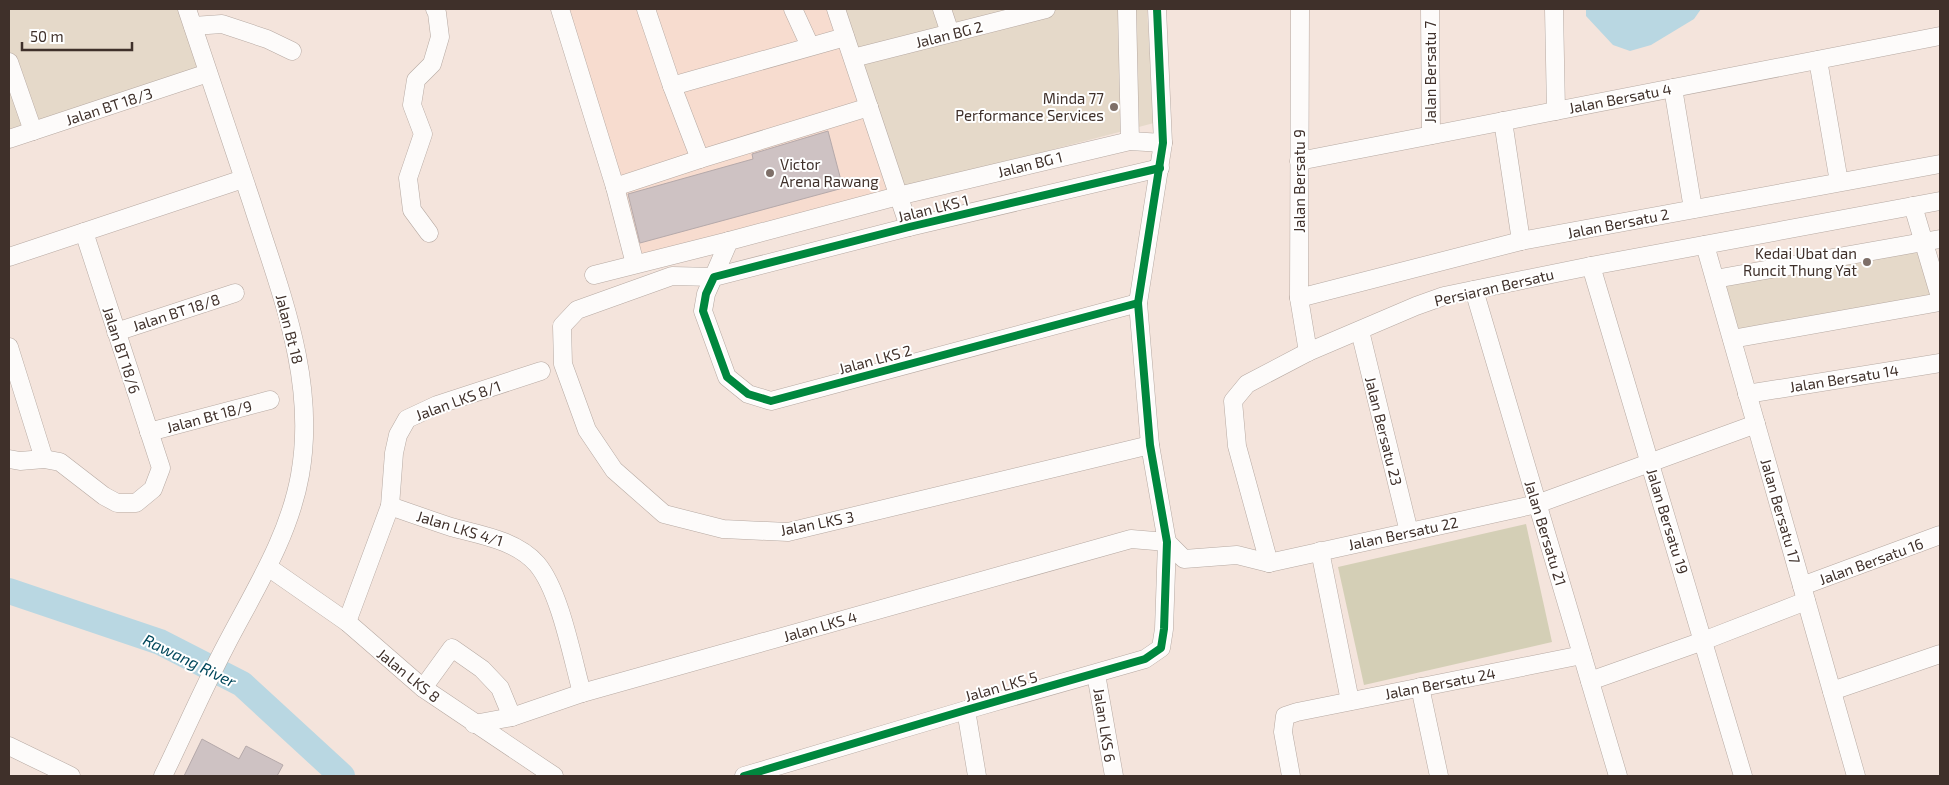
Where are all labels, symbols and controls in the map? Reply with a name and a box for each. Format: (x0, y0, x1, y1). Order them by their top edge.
street label: Jalan BG 2 (914, 17, 984, 51)
scale bar (22, 20, 132, 52)
street label: Jalan Bersatu 7 (1421, 20, 1439, 123)
text: 50 m (30, 27, 64, 45)
street label: Jalan Bersatu 4 (1567, 79, 1673, 117)
street label: Jalan BT 18/3 (63, 84, 155, 128)
place label: Minda 77 Performance Services (955, 89, 1104, 124)
marker: Minda 77 Performance Services (1108, 101, 1120, 113)
street label: Jalan Bersatu 9 (1290, 129, 1308, 233)
street label: Jalan BG 1 (996, 147, 1064, 181)
place label: Victor Arena Rawang (780, 155, 879, 190)
marker: Victor Arena Rawang (764, 167, 776, 179)
street label: Jalan LKS 1 (896, 191, 970, 225)
street label: Jalan Bersatu 2 (1566, 204, 1670, 242)
place label: Kedai Ubat dan Runcit Thung Yat (1743, 244, 1857, 279)
marker: Kedai Ubat dan Runcit Thung Yat (1861, 256, 1873, 268)
street label: Persiaran Bersatu (1432, 264, 1556, 310)
street label: Jalan BT 18/8 (130, 289, 222, 335)
street label: Jalan Bt 18 (273, 292, 307, 366)
street label: Jalan BT 18/6 (99, 304, 145, 396)
street label: Jalan LKS 2 (837, 341, 913, 377)
street label: Jalan Bersatu 14 (1788, 360, 1900, 396)
street label: Jalan Bersatu 23 (1362, 375, 1406, 487)
street label: Jalan LKS 8/1 (413, 376, 503, 424)
street label: Jalan Bt 18/9 (164, 396, 254, 436)
street label: Jalan Bersatu 17 (1757, 456, 1805, 566)
street label: Jalan Bersatu 19 (1643, 466, 1693, 576)
street label: Jalan Bersatu 21 (1521, 478, 1571, 588)
street label: Jalan LKS 4/1 (415, 506, 505, 550)
street label: Jalan LKS 3 (779, 507, 855, 539)
street label: Jalan Bersatu 22 (1346, 513, 1460, 553)
street label: Jalan Bersatu 16 (1816, 534, 1926, 588)
street label: Jalan LKS 4 (781, 607, 859, 645)
water label: Rawang River (140, 629, 240, 691)
street label: Jalan LKS 8 (374, 644, 444, 706)
street label: Jalan Bersatu 24 (1383, 663, 1497, 703)
street label: Jalan LKS 5 (963, 667, 1039, 705)
street label: Jalan LKS 6 (1090, 687, 1120, 763)

